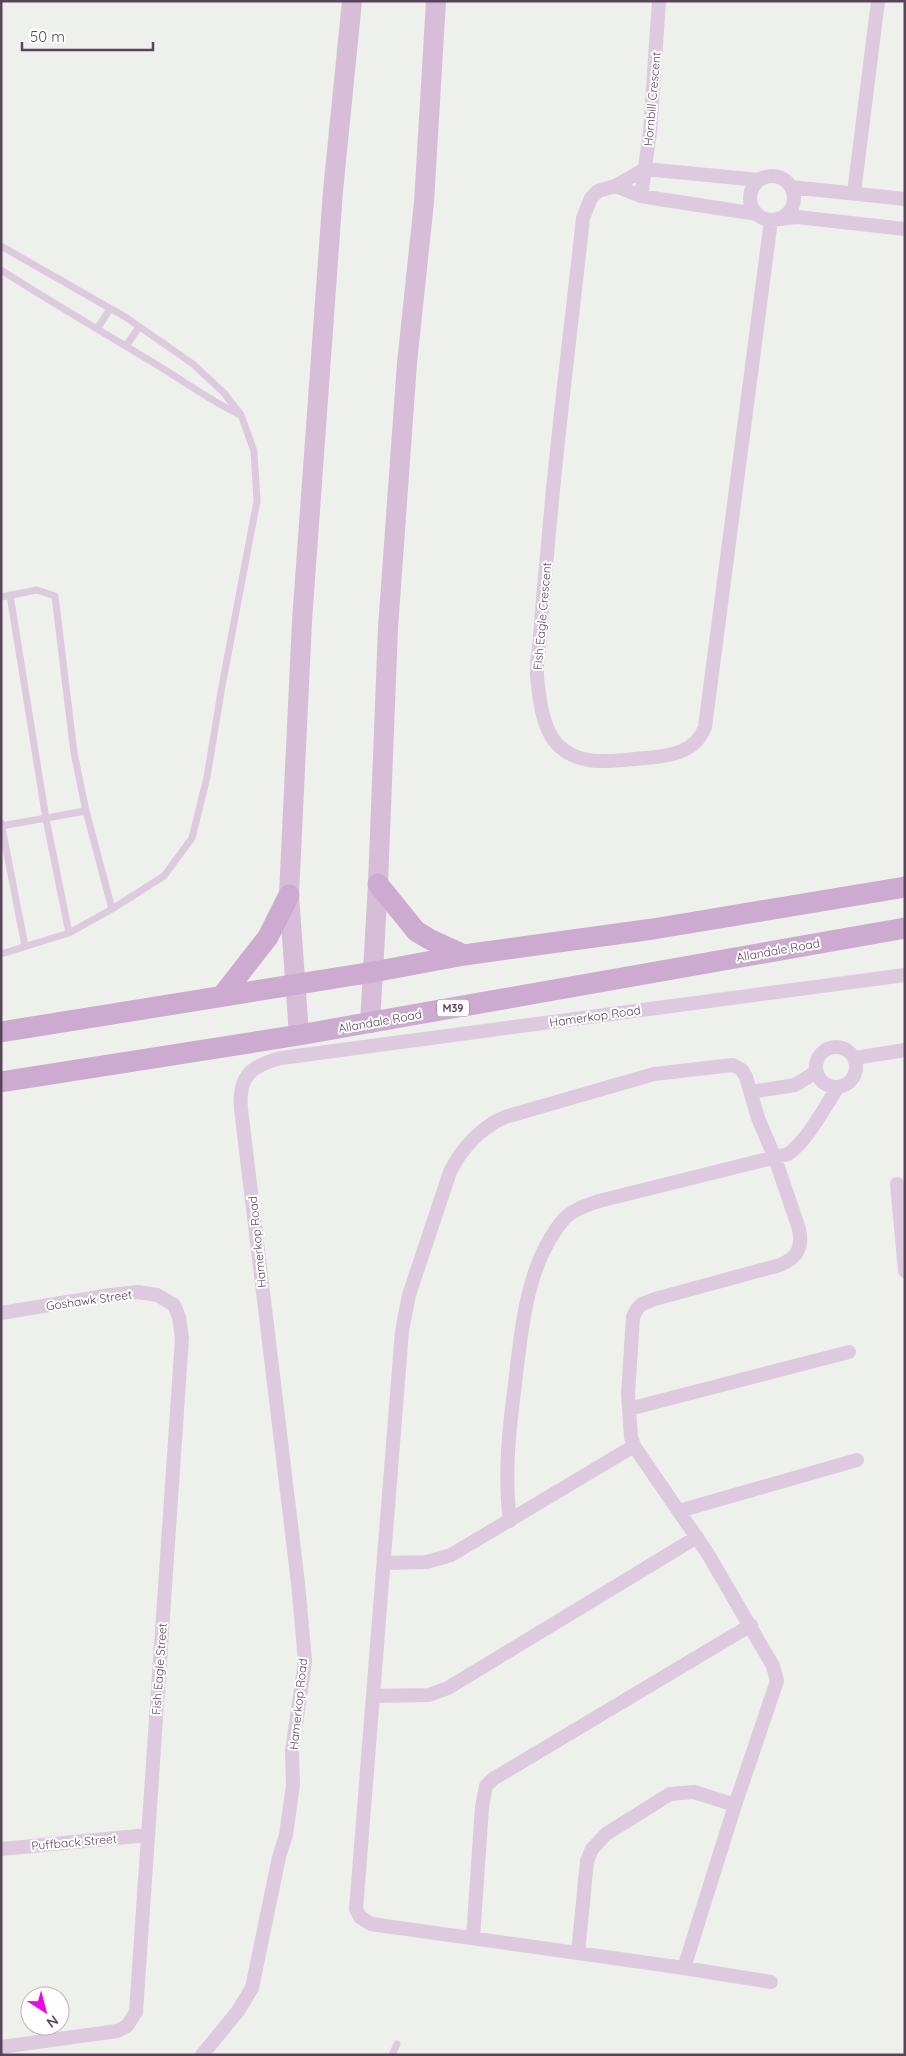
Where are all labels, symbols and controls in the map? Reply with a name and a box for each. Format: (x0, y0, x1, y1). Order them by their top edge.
scale bar (22, 20, 154, 52)
text: 50 m (30, 27, 65, 46)
street label: Hornbill Crescent (640, 51, 664, 147)
street label: Fish Eagle Crescent (530, 562, 554, 670)
street label: Allandale Road (735, 935, 821, 965)
road number: M39 (437, 1000, 469, 1016)
street label: Hamerkop Road (548, 1002, 642, 1030)
street label: Allandale Road (337, 1006, 423, 1036)
street label: Hamerkop Road (245, 1195, 269, 1289)
street label: Goshawk Street (45, 1287, 133, 1313)
street label: Fish Eagle Street (148, 1623, 170, 1715)
street label: Hamerkop Road (286, 1657, 310, 1751)
street label: Puffback Street (31, 1831, 117, 1853)
north arrow (20, 1986, 70, 2036)
text: N (43, 2011, 62, 2032)

